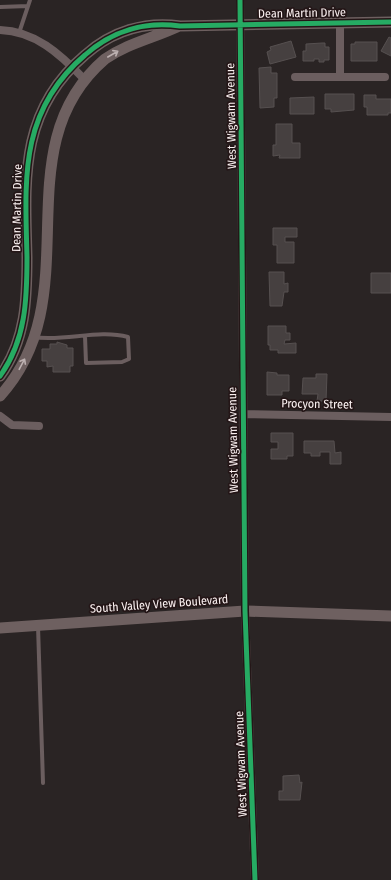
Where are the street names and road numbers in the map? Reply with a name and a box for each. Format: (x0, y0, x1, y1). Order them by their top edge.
street label: Dean Martin Drive (258, 5, 346, 21)
street label: West Wigwam Avenue (223, 63, 239, 169)
street label: Dean Martin Drive (9, 164, 25, 252)
street label: West Wigwam Avenue (225, 387, 241, 493)
street label: Procyon Street (281, 396, 353, 412)
street label: South Valley View Boulevard (89, 592, 229, 616)
street label: West Wigwam Avenue (232, 711, 250, 817)

